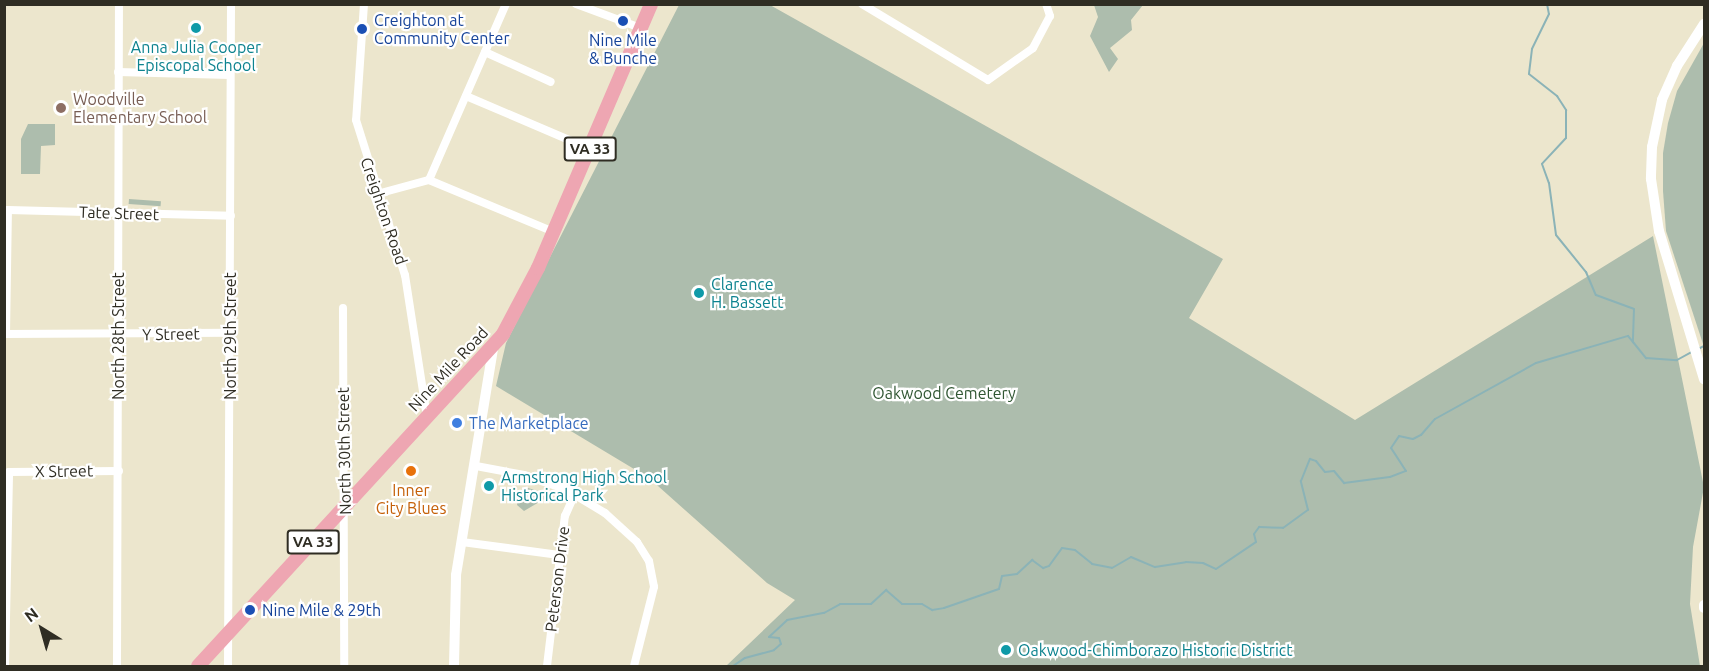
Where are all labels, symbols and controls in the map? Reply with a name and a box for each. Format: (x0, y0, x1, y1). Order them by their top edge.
place label: Creighton at Community Center (374, 10, 510, 48)
marker: Nine Mile & Bunche (616, 14, 630, 28)
marker: Anna Julia Cooper Episcopal School (189, 21, 203, 35)
marker: Creighton at Community Center (355, 22, 369, 36)
place label: Nine Mile & Bunche (589, 30, 657, 68)
place label: Anna Julia Cooper Episcopal School (131, 37, 261, 75)
place label: Woodville Elementary School (73, 89, 207, 127)
marker: Woodville Elementary School (54, 101, 68, 115)
road number: VA 33 (563, 137, 617, 161)
street label: Creighton Road (357, 155, 411, 267)
street label: Tate Street (79, 202, 159, 224)
street label: North 28th Street (108, 272, 128, 400)
street label: North 29th Street (220, 272, 240, 400)
place label: Clarence H. Bassett (711, 274, 783, 312)
marker: Clarence H. Bassett (692, 286, 706, 300)
street label: Nine Mile Road (404, 323, 492, 415)
street label: Y Street (142, 324, 200, 344)
park label: Oakwood Cemetery (872, 383, 1016, 403)
street label: North 30th Street (333, 387, 355, 515)
place label: The Marketplace (469, 413, 589, 433)
marker: The Marketplace (450, 416, 464, 430)
street label: X Street (35, 461, 93, 481)
marker: Inner City Blues (404, 464, 418, 478)
place label: Armstrong High School Historical Park (501, 467, 667, 505)
marker: Armstrong High School Historical Park (482, 479, 496, 493)
place label: Inner City Blues (376, 480, 446, 518)
street label: Peterson Drive (541, 525, 573, 633)
road number: VA 33 (286, 530, 340, 554)
north arrow (12, 599, 72, 659)
place label: Nine Mile & 29th (262, 600, 381, 620)
marker: Nine Mile & 29th (243, 603, 257, 617)
text: N (21, 604, 41, 625)
place label: Oakwood-Chimborazo Historic District (1018, 640, 1292, 660)
marker: Oakwood-Chimborazo Historic District (999, 643, 1013, 657)

